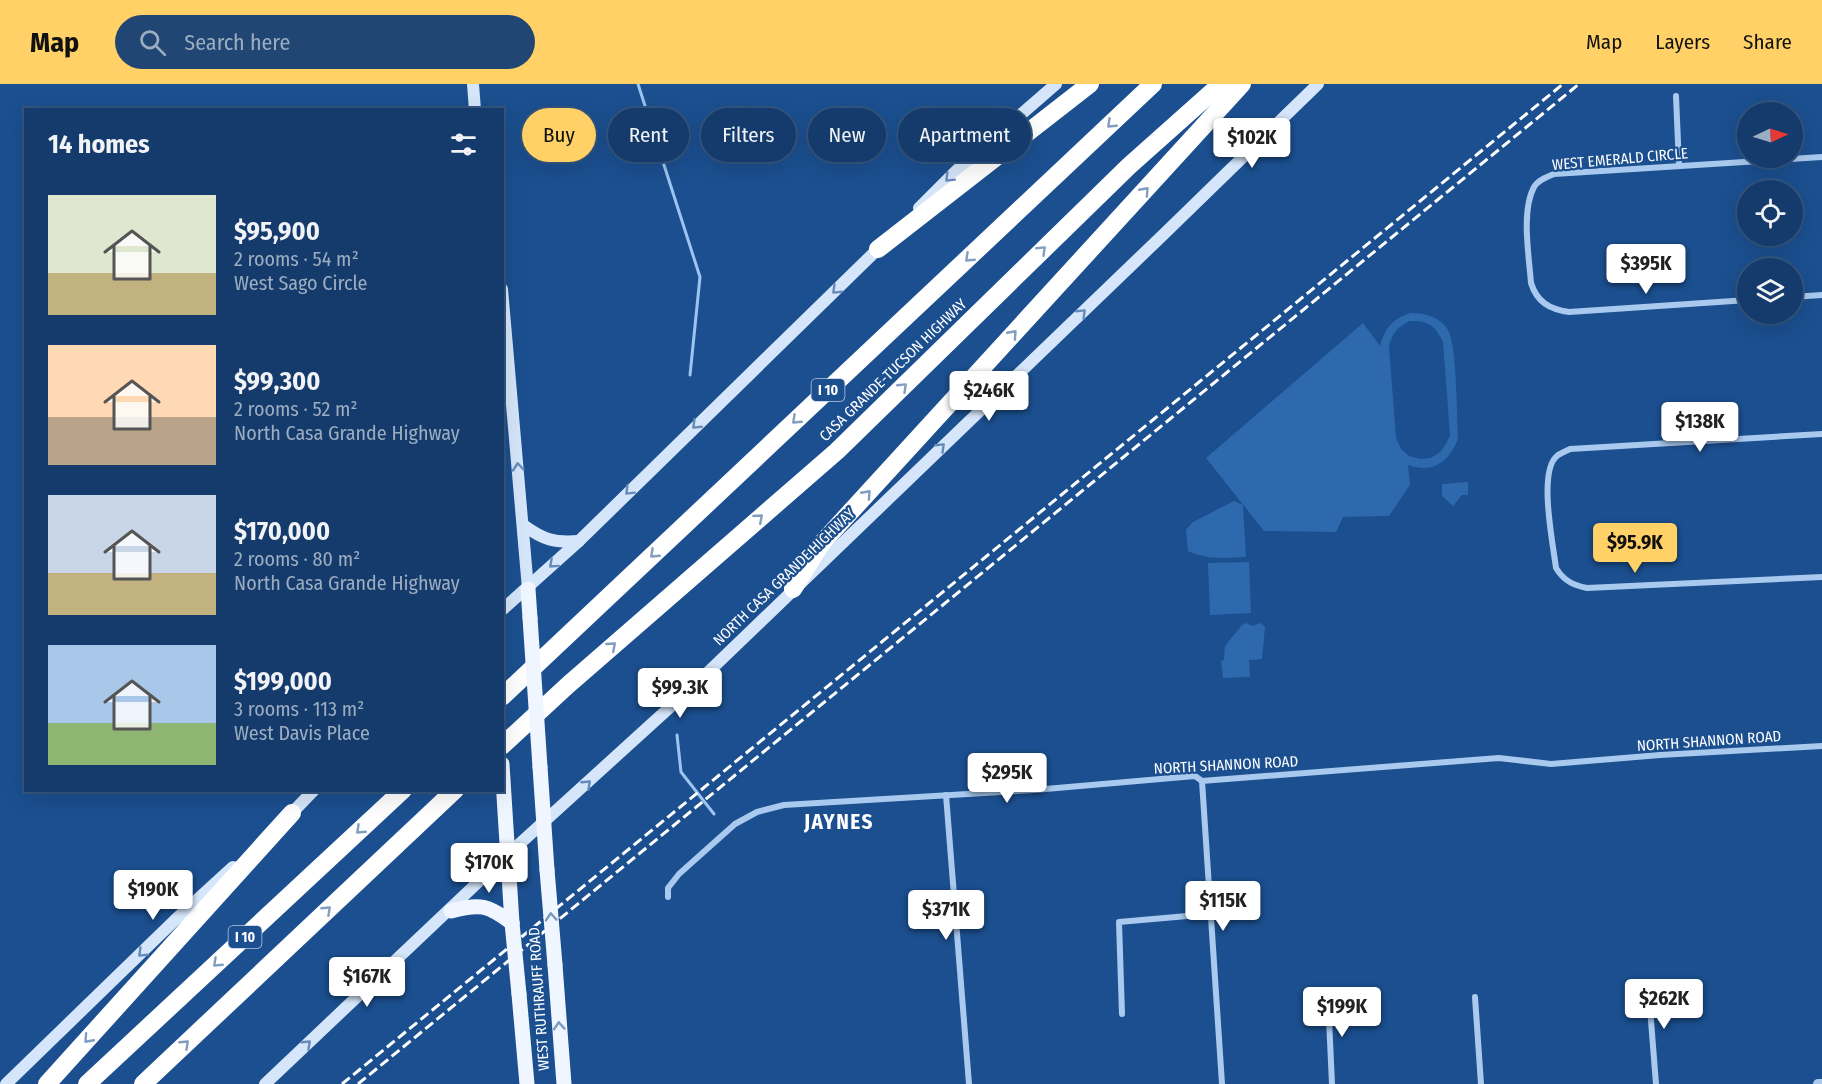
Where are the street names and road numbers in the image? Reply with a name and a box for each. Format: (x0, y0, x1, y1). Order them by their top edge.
street label: WEST EMERALD CIRCLE (1551, 144, 1689, 174)
street label: CASA GRANDE-TUCSON HIGHWAY (816, 295, 971, 445)
road number: I 10 (812, 379, 844, 401)
street label: NORTH CASA GRANDE HIGHWAY (709, 504, 859, 649)
street label: NORTH SHANNON ROAD (1636, 727, 1782, 755)
street label: NORTH SHANNON ROAD (1153, 752, 1299, 778)
road number: I 10 (228, 926, 262, 948)
street label: WEST RUTHRAUFF ROAD (525, 927, 553, 1071)

